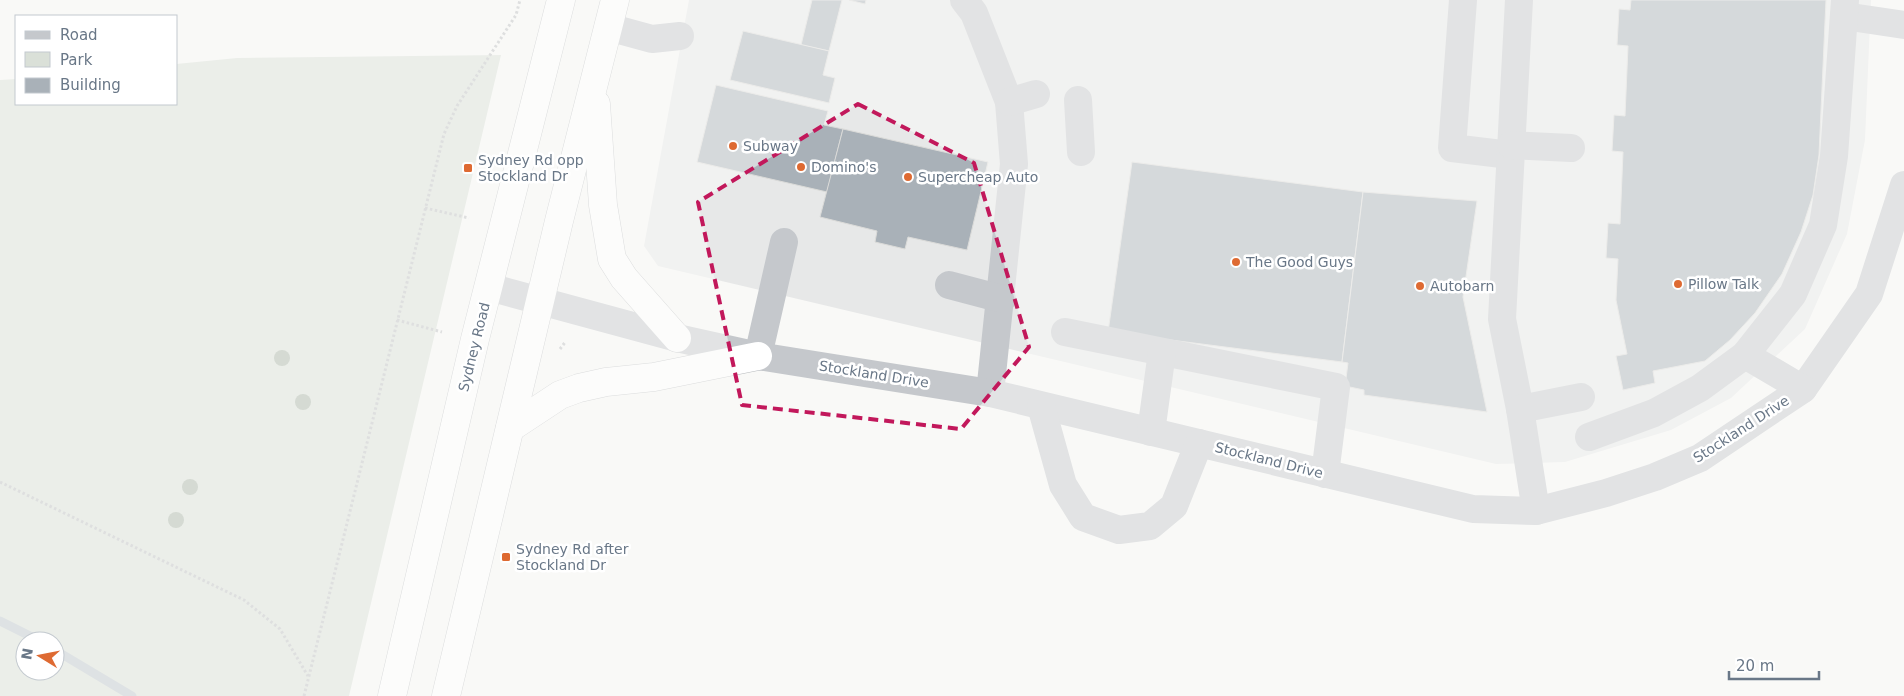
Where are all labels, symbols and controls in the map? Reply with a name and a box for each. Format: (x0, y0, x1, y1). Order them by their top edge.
legend (15, 15, 178, 105)
text: Road (60, 26, 98, 44)
text: Park (60, 51, 93, 69)
text: Building (60, 76, 121, 94)
place label: Subway (743, 138, 798, 154)
marker: Subway (727, 140, 739, 152)
place label: Sydney Rd opp Stockland Dr (478, 152, 584, 184)
place label: Domino's (811, 159, 876, 175)
marker: Domino's (795, 161, 807, 173)
marker: Sydney Rd opp Stockland Dr (462, 162, 474, 174)
place label: Supercheap Auto (918, 169, 1038, 185)
marker: Supercheap Auto (902, 171, 914, 183)
place label: The Good Guys (1245, 254, 1353, 270)
marker: The Good Guys (1230, 256, 1242, 268)
place label: Pillow Talk (1688, 276, 1760, 292)
place label: Autobarn (1430, 278, 1494, 294)
marker: Pillow Talk (1672, 278, 1684, 290)
marker: Autobarn (1414, 280, 1426, 292)
street label: Sydney Road (455, 301, 493, 393)
street label: Stockland Drive (818, 357, 930, 391)
street label: Stockland Drive (1690, 392, 1792, 466)
street label: Stockland Drive (1213, 439, 1325, 481)
place label: Sydney Rd after Stockland Dr (516, 541, 629, 573)
marker: Sydney Rd after Stockland Dr (500, 551, 512, 563)
north arrow (15, 631, 65, 681)
text: N (18, 647, 36, 661)
scale bar (1729, 648, 1819, 680)
text: 20 m (1736, 657, 1774, 675)

